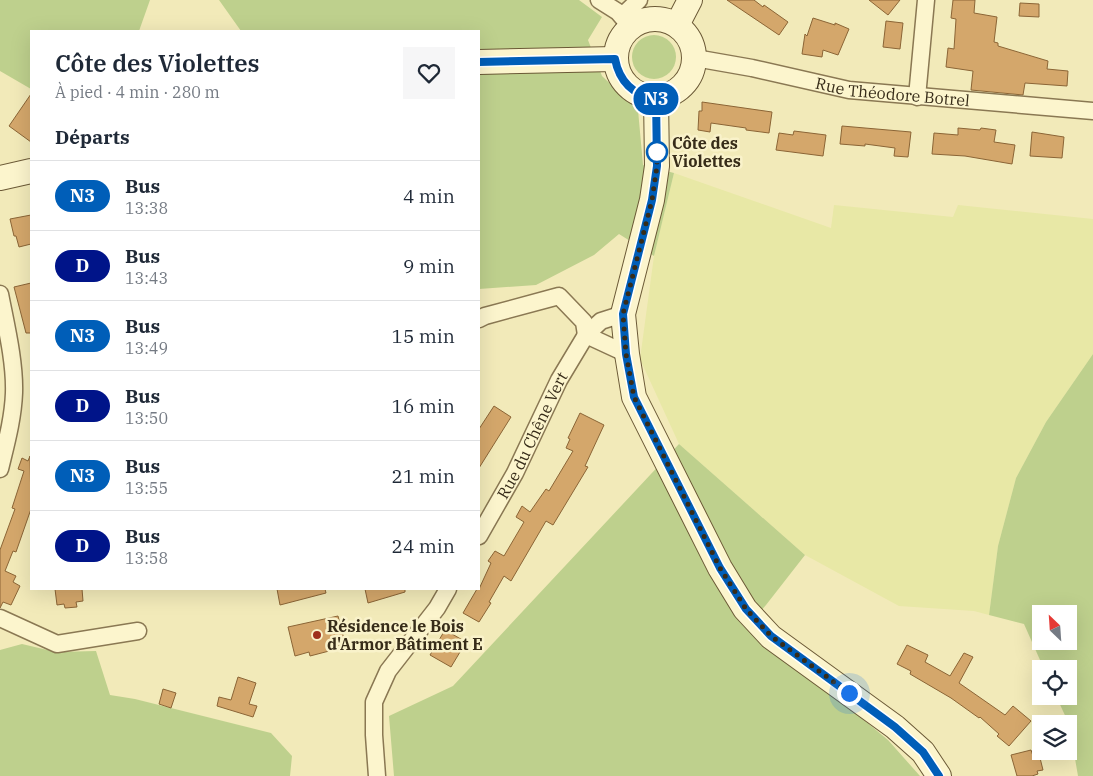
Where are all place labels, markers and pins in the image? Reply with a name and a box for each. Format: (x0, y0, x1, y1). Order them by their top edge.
place label: Côte des Violettes (672, 133, 741, 171)
marker: Côte des Violettes (646, 141, 668, 163)
place label: Résidence le Bois d'Armor Bâtiment E (327, 616, 483, 654)
marker: Résidence le Bois d'Armor Bâtiment E (311, 629, 323, 641)

